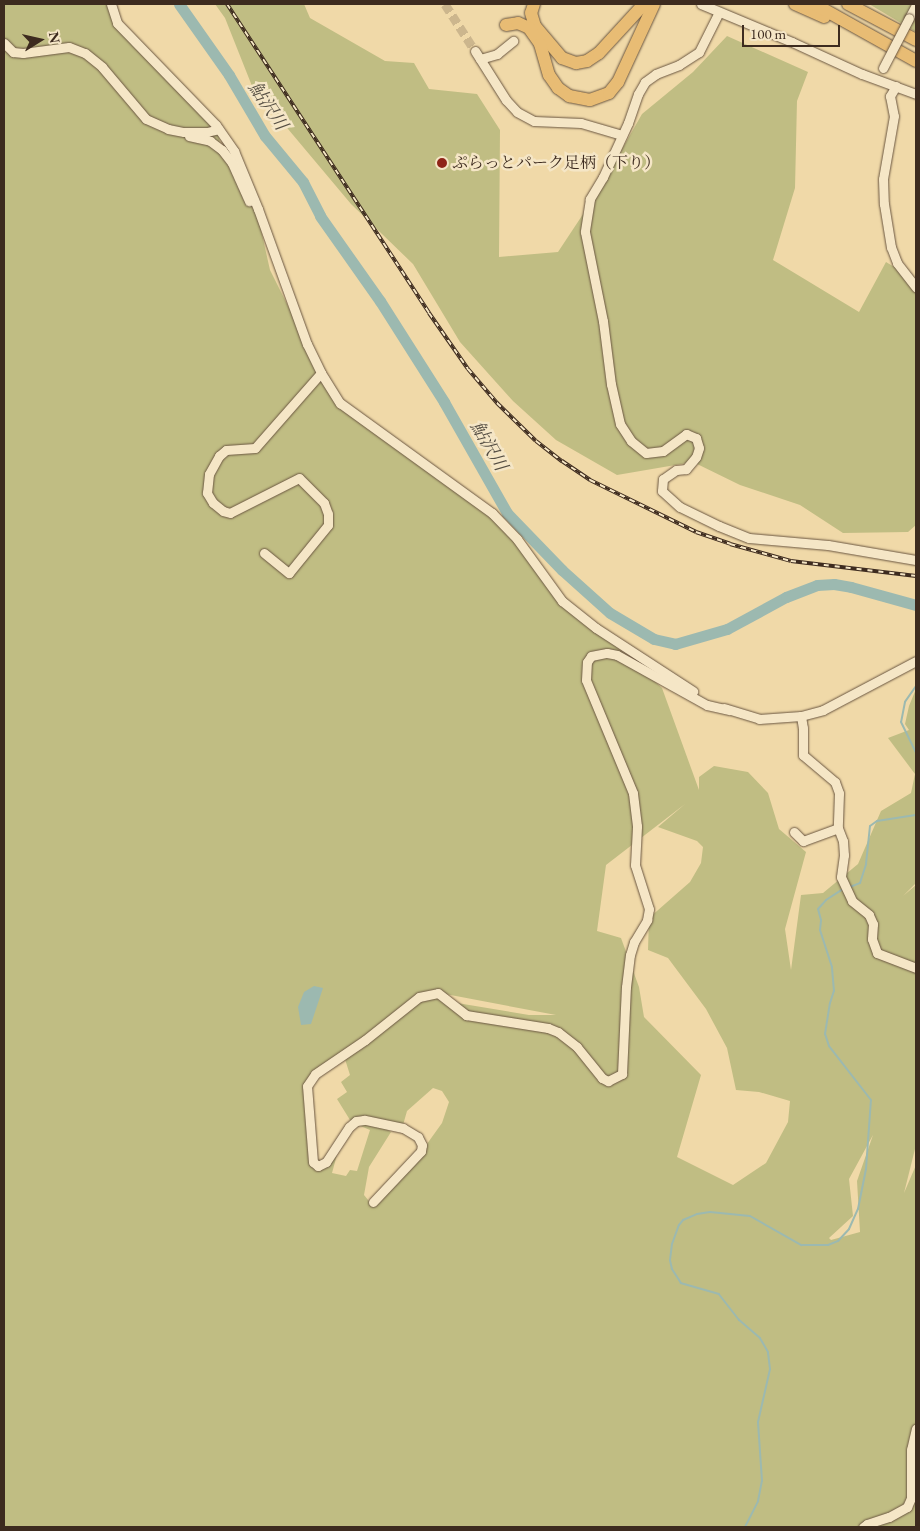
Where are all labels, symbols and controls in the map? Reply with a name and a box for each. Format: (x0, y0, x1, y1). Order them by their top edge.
north arrow (15, 15, 65, 65)
scale bar (745, 15, 842, 47)
text: 100 m (750, 24, 786, 43)
text: N (45, 30, 65, 45)
water label: 鮎沢川 (244, 78, 292, 134)
place label: ぷらっとパーク足柄（下り） (452, 153, 660, 173)
marker: ぷらっとパーク足柄（下り） (436, 157, 448, 169)
water label: 鮎沢川 (466, 417, 512, 475)

